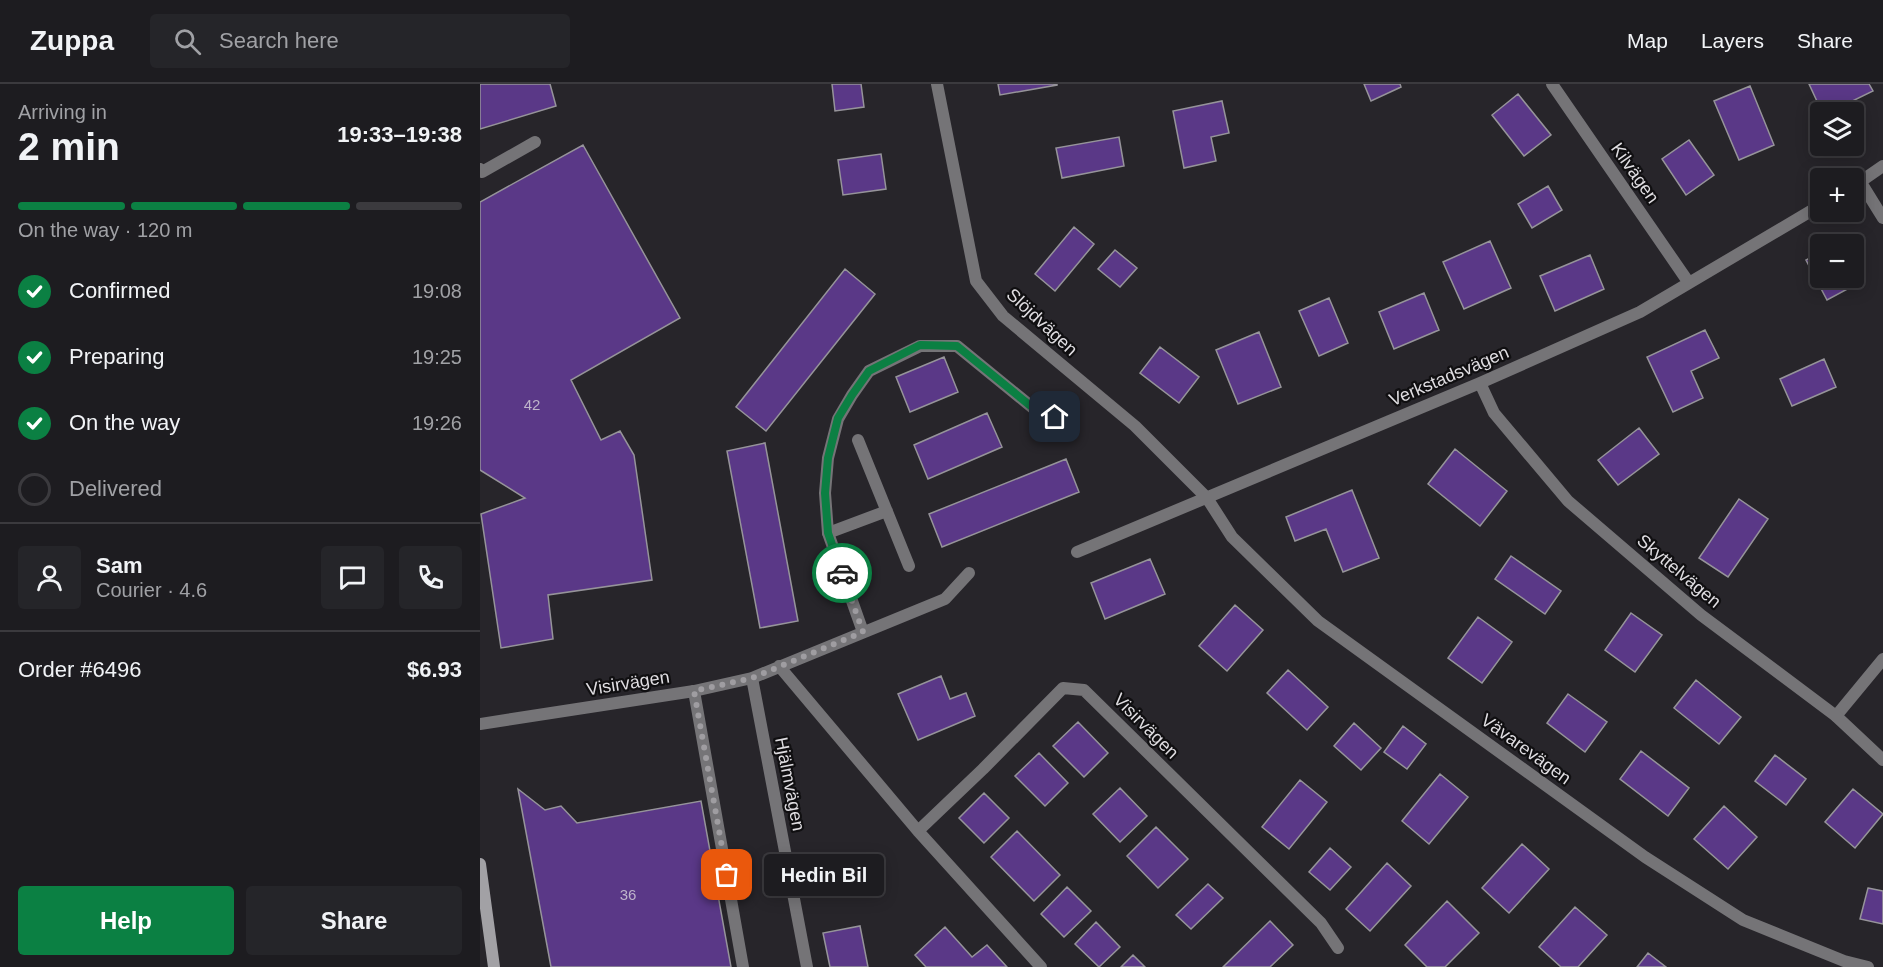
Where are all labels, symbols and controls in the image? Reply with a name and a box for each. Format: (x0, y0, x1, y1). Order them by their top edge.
search box (150, 14, 570, 68)
text: Zuppa (30, 25, 114, 56)
icon: search (171, 25, 204, 58)
text: Search here (219, 28, 339, 53)
text: Map (1627, 29, 1668, 52)
text: Layers (1701, 29, 1764, 52)
text: Share (1797, 29, 1853, 52)
text: Arriving in (18, 101, 107, 123)
map controls (1810, 102, 1864, 288)
button: layers (1810, 102, 1864, 156)
text: 19:33–19:38 (337, 122, 462, 147)
text: 2 min (18, 125, 120, 168)
street label: Kilvägen (1607, 139, 1663, 207)
button: + (1810, 168, 1864, 222)
text: On the way · 120 m (18, 219, 193, 241)
button: − (1810, 234, 1864, 288)
icon: check (18, 275, 51, 308)
text: Confirmed (69, 278, 170, 303)
text: 19:08 (412, 280, 462, 302)
street label: Slöjdvägen (1003, 284, 1081, 360)
icon: check (18, 341, 51, 374)
street label: Verkstadsvägen (1386, 342, 1512, 410)
text: Preparing (69, 344, 164, 369)
text: 19:25 (412, 346, 462, 368)
pin (1029, 391, 1080, 442)
house number: 42 (524, 396, 540, 413)
icon: home (1038, 400, 1071, 433)
icon: check (18, 407, 51, 440)
text: On the way (69, 410, 180, 435)
text: 19:26 (412, 412, 462, 434)
text: Delivered (69, 476, 162, 501)
street label: Skyttelvägen (1633, 530, 1725, 612)
courier (812, 543, 872, 603)
button: person (18, 546, 81, 609)
button: chat (321, 546, 384, 609)
button: phone (399, 546, 462, 609)
text: Sam (96, 553, 142, 578)
icon: car (826, 557, 859, 590)
text: Courier · 4.6 (96, 579, 207, 601)
text: Order #6496 (18, 657, 142, 682)
text: $6.93 (407, 657, 462, 682)
street label: Visirvägen (585, 667, 671, 699)
street label: Visirvägen (1109, 689, 1183, 763)
street label: Vävarevägen (1477, 710, 1575, 788)
street label: Hjälmvägen (771, 735, 809, 833)
pin (701, 849, 752, 900)
callout: Hedin Bil (763, 854, 883, 896)
icon: bag (710, 858, 743, 891)
text: Hedin Bil (781, 864, 867, 886)
button: Help (18, 886, 234, 955)
button: Share (246, 886, 462, 955)
house number: 36 (620, 886, 636, 903)

